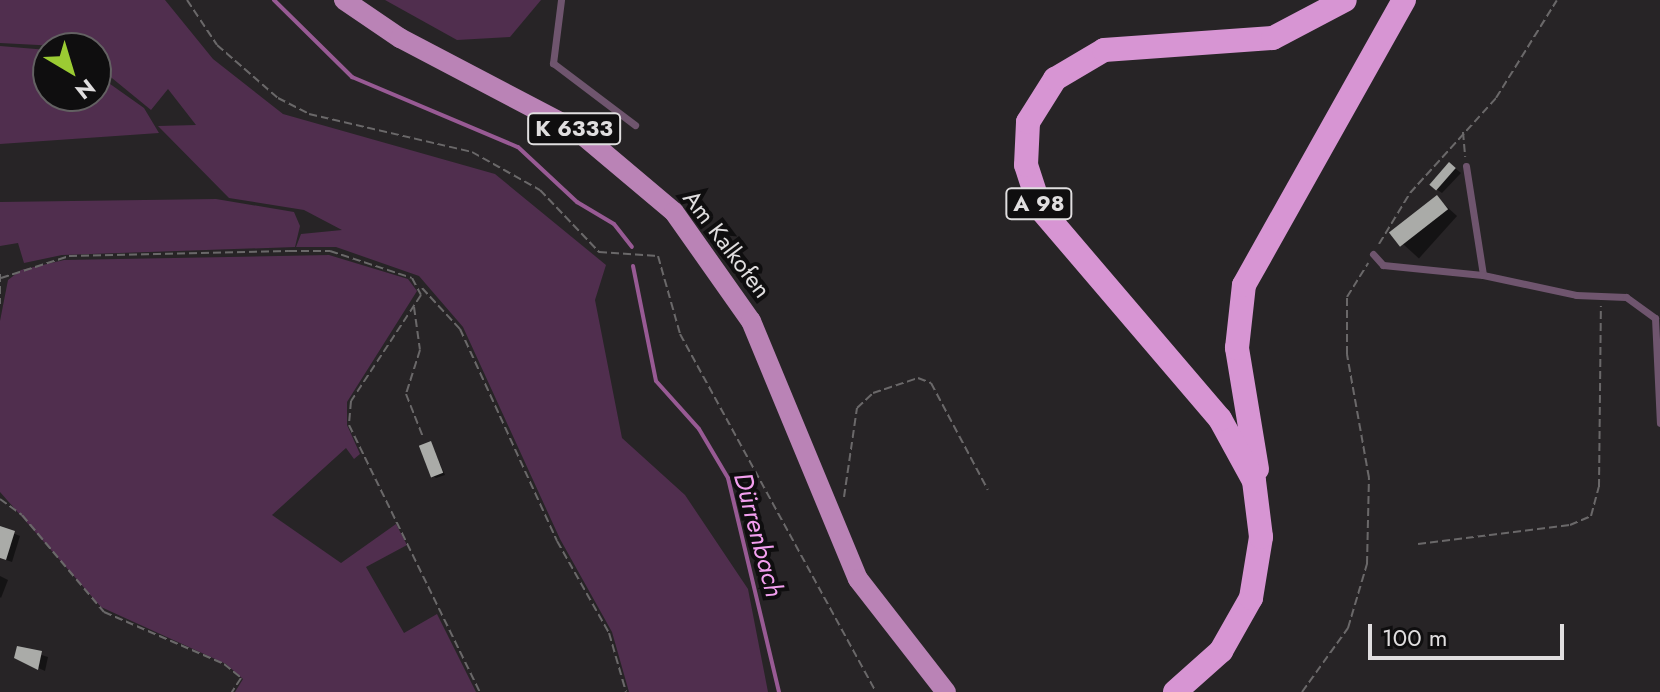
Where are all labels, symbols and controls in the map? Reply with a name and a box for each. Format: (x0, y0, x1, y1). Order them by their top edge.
north arrow (32, 32, 112, 112)
text: N (69, 71, 102, 107)
road number: K 6333 (526, 111, 622, 147)
street label: Am Kalkofen (677, 184, 777, 304)
road number: A 98 (1005, 186, 1073, 222)
water label: Dürrenbach (726, 469, 790, 601)
scale bar (1372, 608, 1568, 658)
text: 100 m (1382, 620, 1448, 655)

